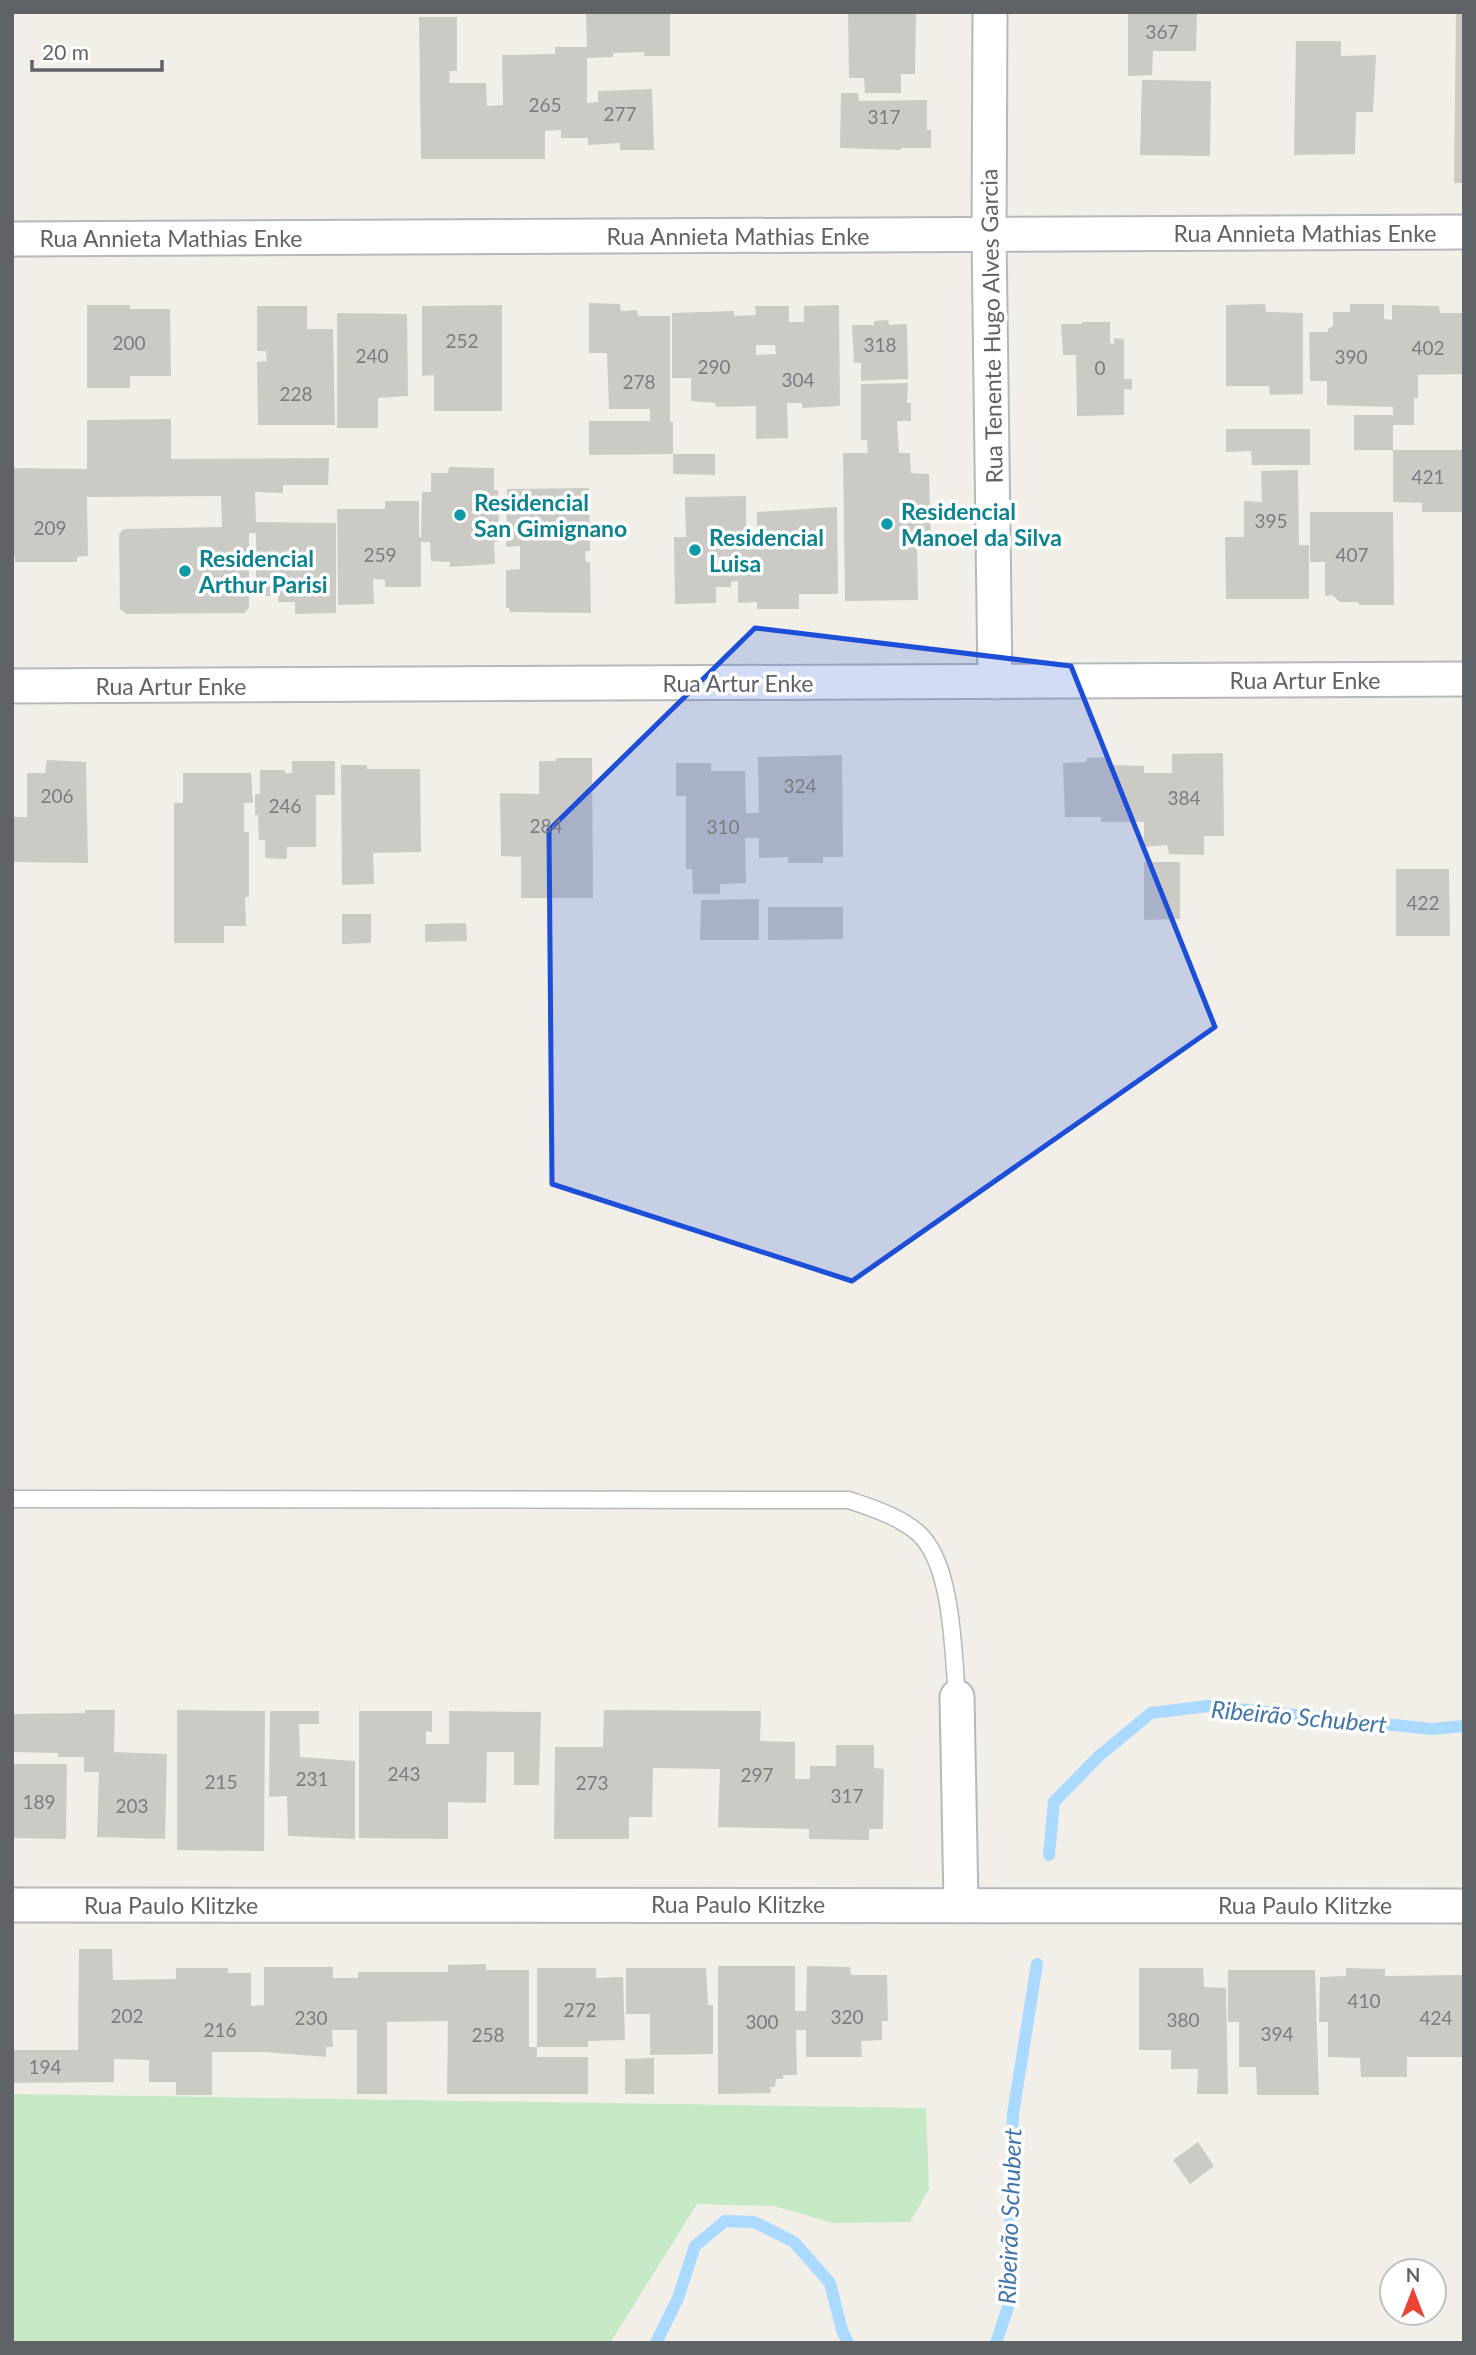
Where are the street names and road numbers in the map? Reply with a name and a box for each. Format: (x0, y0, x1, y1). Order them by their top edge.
street label: Rua Tenente Hugo Alves Garcia (974, 168, 1008, 484)
street label: Rua Annieta Mathias Enke (1174, 219, 1436, 247)
street label: Rua Annieta Mathias Enke (607, 222, 869, 250)
street label: Rua Annieta Mathias Enke (40, 224, 302, 252)
street label: Rua Artur Enke (1229, 666, 1381, 694)
street label: Rua Artur Enke (662, 669, 814, 697)
street label: Rua Artur Enke (95, 672, 247, 700)
street label: Rua Paulo Klitzke (651, 1890, 825, 1918)
street label: Rua Paulo Klitzke (84, 1891, 258, 1919)
street label: Rua Paulo Klitzke (1218, 1891, 1392, 1919)

